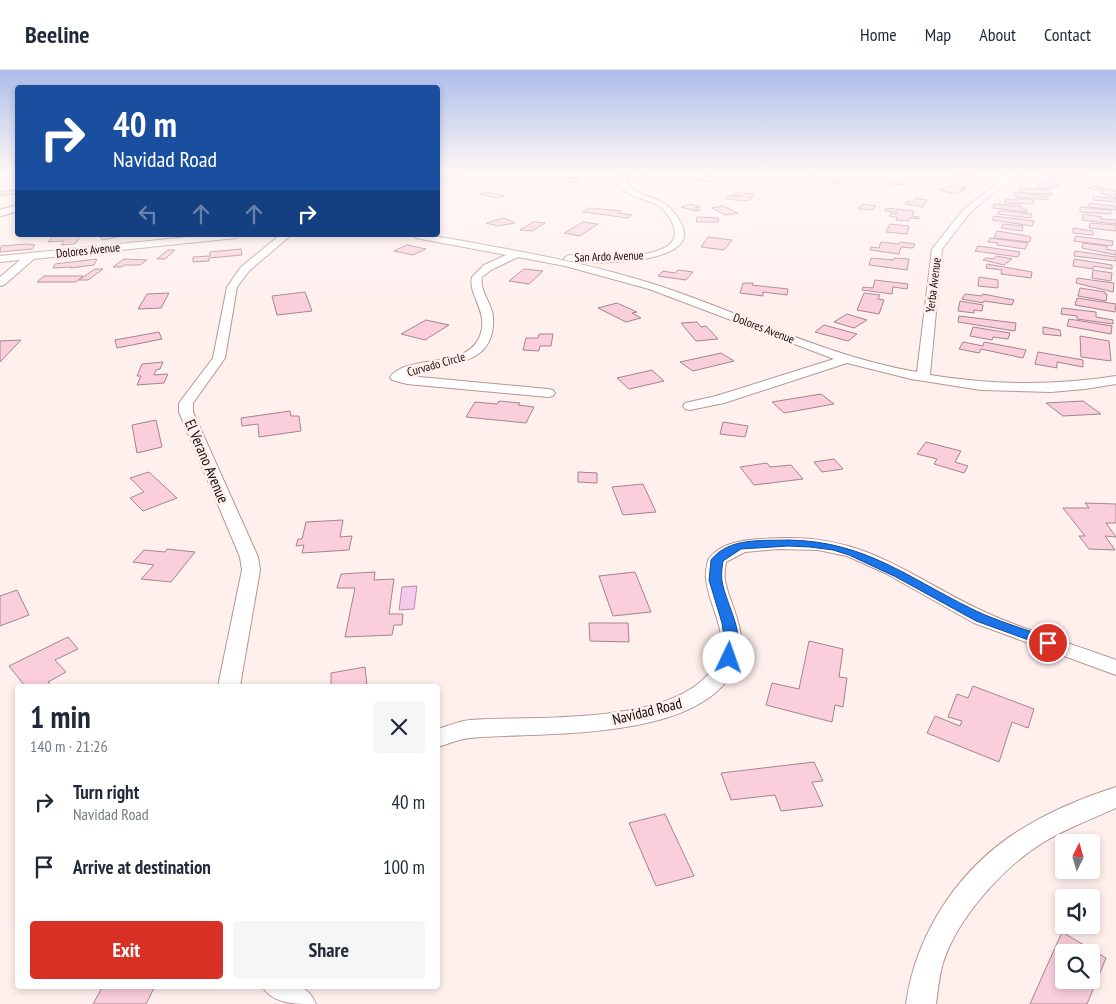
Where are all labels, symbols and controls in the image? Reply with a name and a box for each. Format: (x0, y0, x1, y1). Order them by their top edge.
text: Beeline (25, 19, 90, 50)
text: Home (860, 23, 897, 46)
text: Map (925, 23, 951, 46)
text: About (979, 23, 1016, 46)
text: Contact (1044, 23, 1091, 46)
text: 40 m (113, 101, 177, 147)
icon: right (30, 105, 95, 170)
text: Navidad Road (113, 145, 217, 173)
icon: left (134, 200, 162, 228)
icon: ahead (187, 200, 215, 228)
icon: ahead (240, 200, 268, 228)
icon: right (293, 200, 321, 228)
street label: Dolores Avenue (55, 239, 121, 261)
street label: San Ardo Avenue (574, 247, 644, 265)
street label: Yerba Avenue (922, 257, 944, 313)
street label: Dolores Avenue (731, 309, 797, 347)
street label: Curvado Circle (405, 349, 467, 379)
street label: El Verano Avenue (181, 416, 233, 506)
pin (1027, 622, 1069, 664)
icon: arrive (1034, 629, 1062, 657)
position arrow (702, 631, 754, 683)
street label: Navidad Road (610, 693, 684, 729)
text: 1 min (30, 697, 91, 736)
button: close (373, 701, 425, 753)
text: 140 m · 21:26 (30, 736, 108, 756)
text: Turn right (73, 780, 139, 804)
icon: right (30, 788, 58, 816)
text: 40 m (392, 790, 425, 814)
text: Navidad Road (73, 804, 149, 824)
north arrow (1055, 834, 1100, 879)
map controls (1055, 834, 1100, 989)
icon: arrive (30, 853, 58, 881)
text: Arrive at destination (73, 855, 211, 879)
text: 100 m (383, 855, 425, 879)
button: sound (1055, 889, 1100, 934)
button: Exit (30, 921, 223, 979)
button: Share (233, 921, 425, 979)
button: search (1055, 944, 1100, 989)

